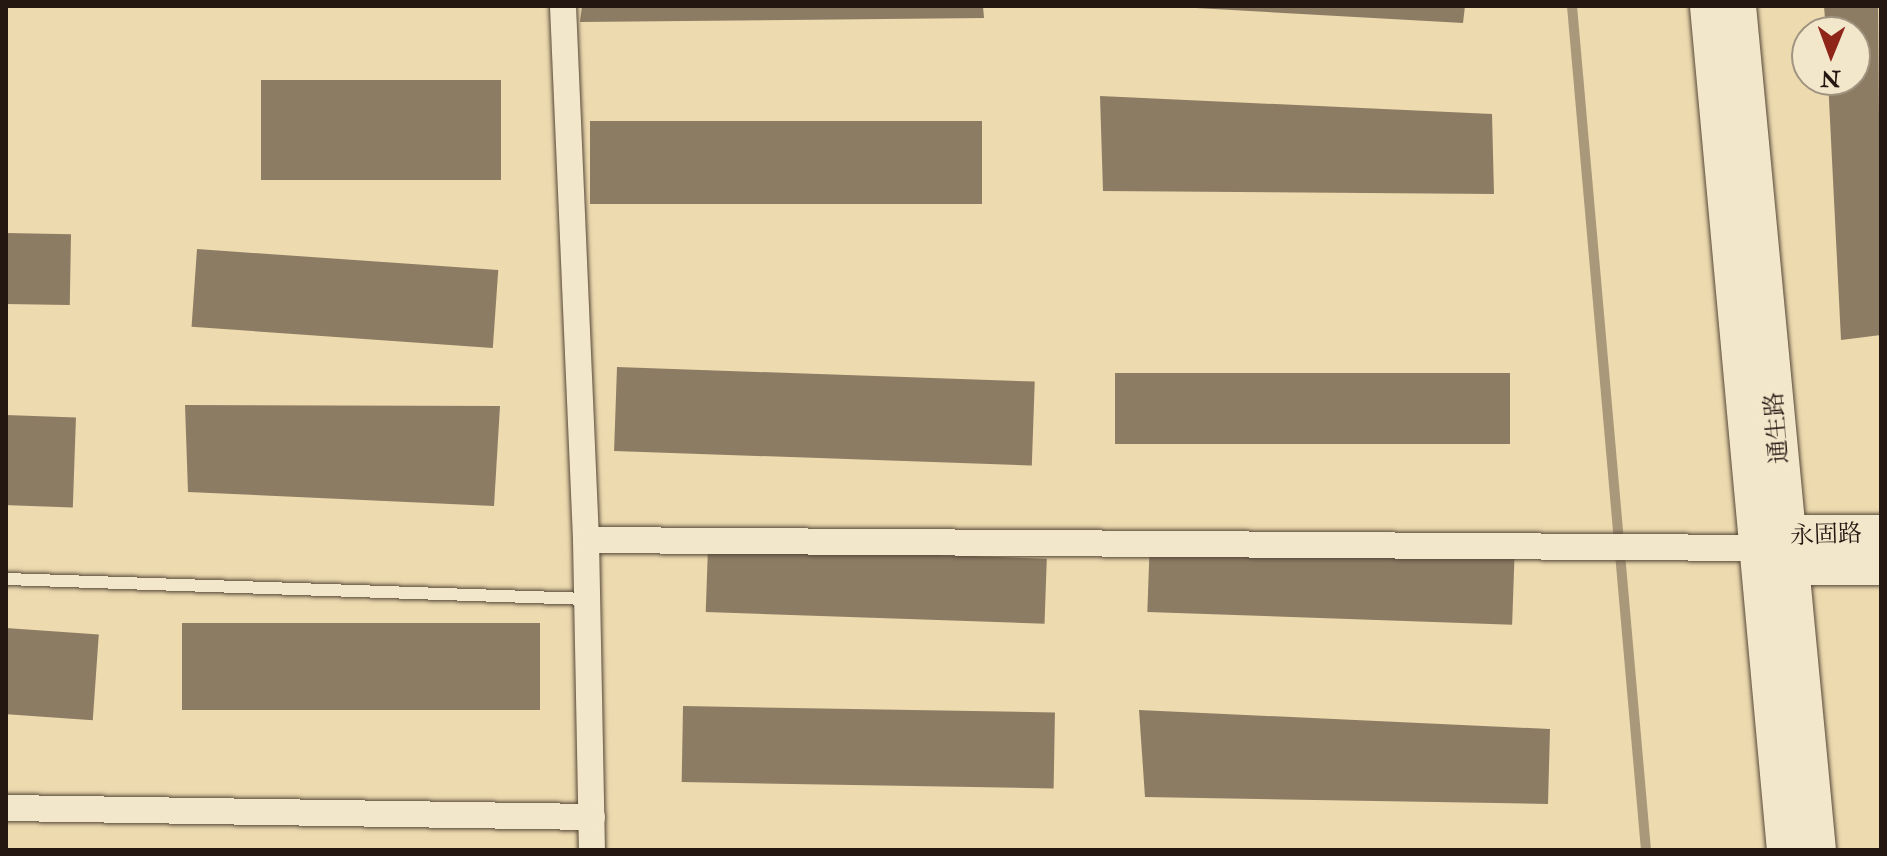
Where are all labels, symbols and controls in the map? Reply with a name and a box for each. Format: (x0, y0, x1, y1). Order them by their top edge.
north arrow (1791, 16, 1871, 96)
text: N (1821, 64, 1841, 92)
street label: 通生路 (1760, 391, 1794, 465)
street label: 永固路 (1790, 519, 1862, 551)

